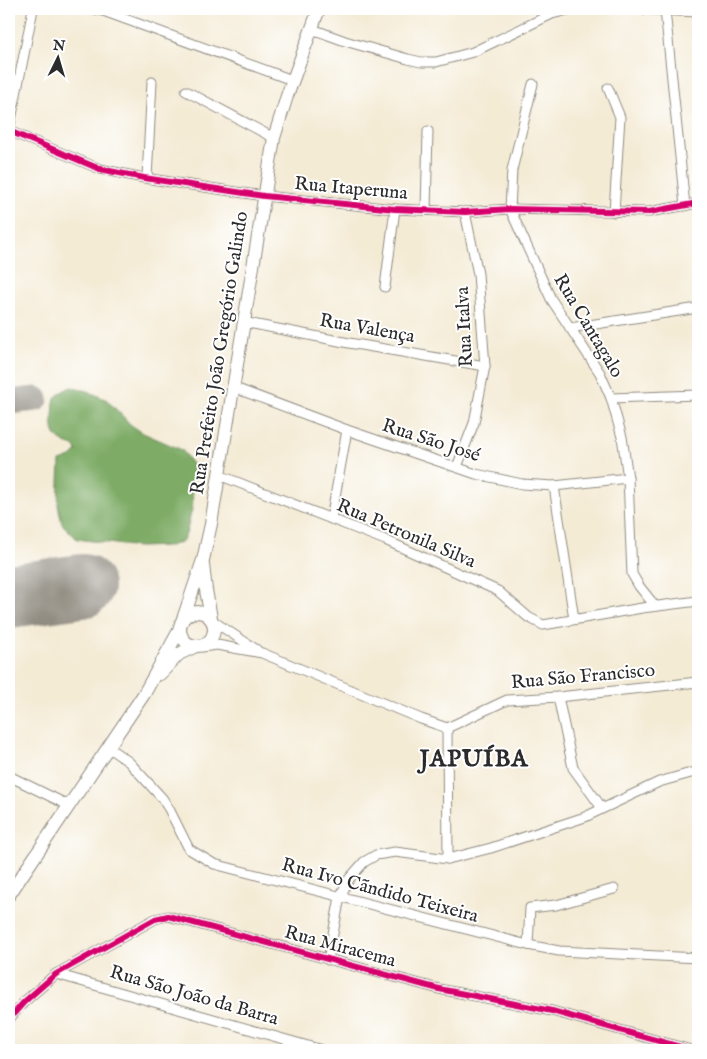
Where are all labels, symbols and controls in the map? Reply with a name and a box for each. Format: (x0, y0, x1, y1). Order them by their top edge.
north arrow (32, 32, 82, 82)
text: N (51, 36, 66, 56)
street label: Rua Itaperuna (293, 172, 409, 206)
street label: Rua Prefeito João Gregório Galindo (186, 210, 254, 496)
street label: Rua Cantagalo (548, 270, 628, 382)
street label: Rua Italva (451, 285, 479, 368)
street label: Rua Valença (317, 309, 417, 349)
street label: Rua São José (379, 414, 483, 468)
street label: Rua Petronila Silva (333, 494, 480, 574)
street label: Rua São Francisco (510, 659, 656, 695)
district label: JAPUÍBA (416, 744, 529, 775)
street label: Rua Ivo Cãndido Teixeira (279, 853, 482, 929)
street label: Rua Miracema (282, 921, 399, 974)
street label: Rua São João da Barra (107, 960, 282, 1032)

